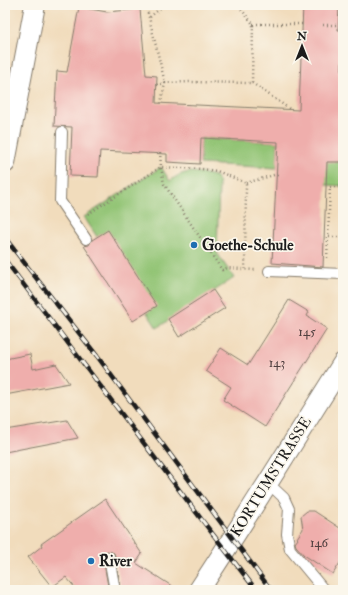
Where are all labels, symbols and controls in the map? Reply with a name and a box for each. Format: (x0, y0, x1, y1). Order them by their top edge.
north arrow (282, 26, 322, 66)
text: N (296, 30, 308, 43)
place label: Goethe-Schule (202, 236, 294, 255)
marker: Goethe-Schule (189, 240, 199, 250)
house number: 145 (298, 324, 316, 340)
house number: 143 (269, 355, 285, 371)
street label: KORTUMSTRASSE (226, 413, 316, 541)
house number: 146 (310, 535, 330, 551)
place label: River (99, 552, 132, 571)
marker: River (86, 556, 96, 566)

